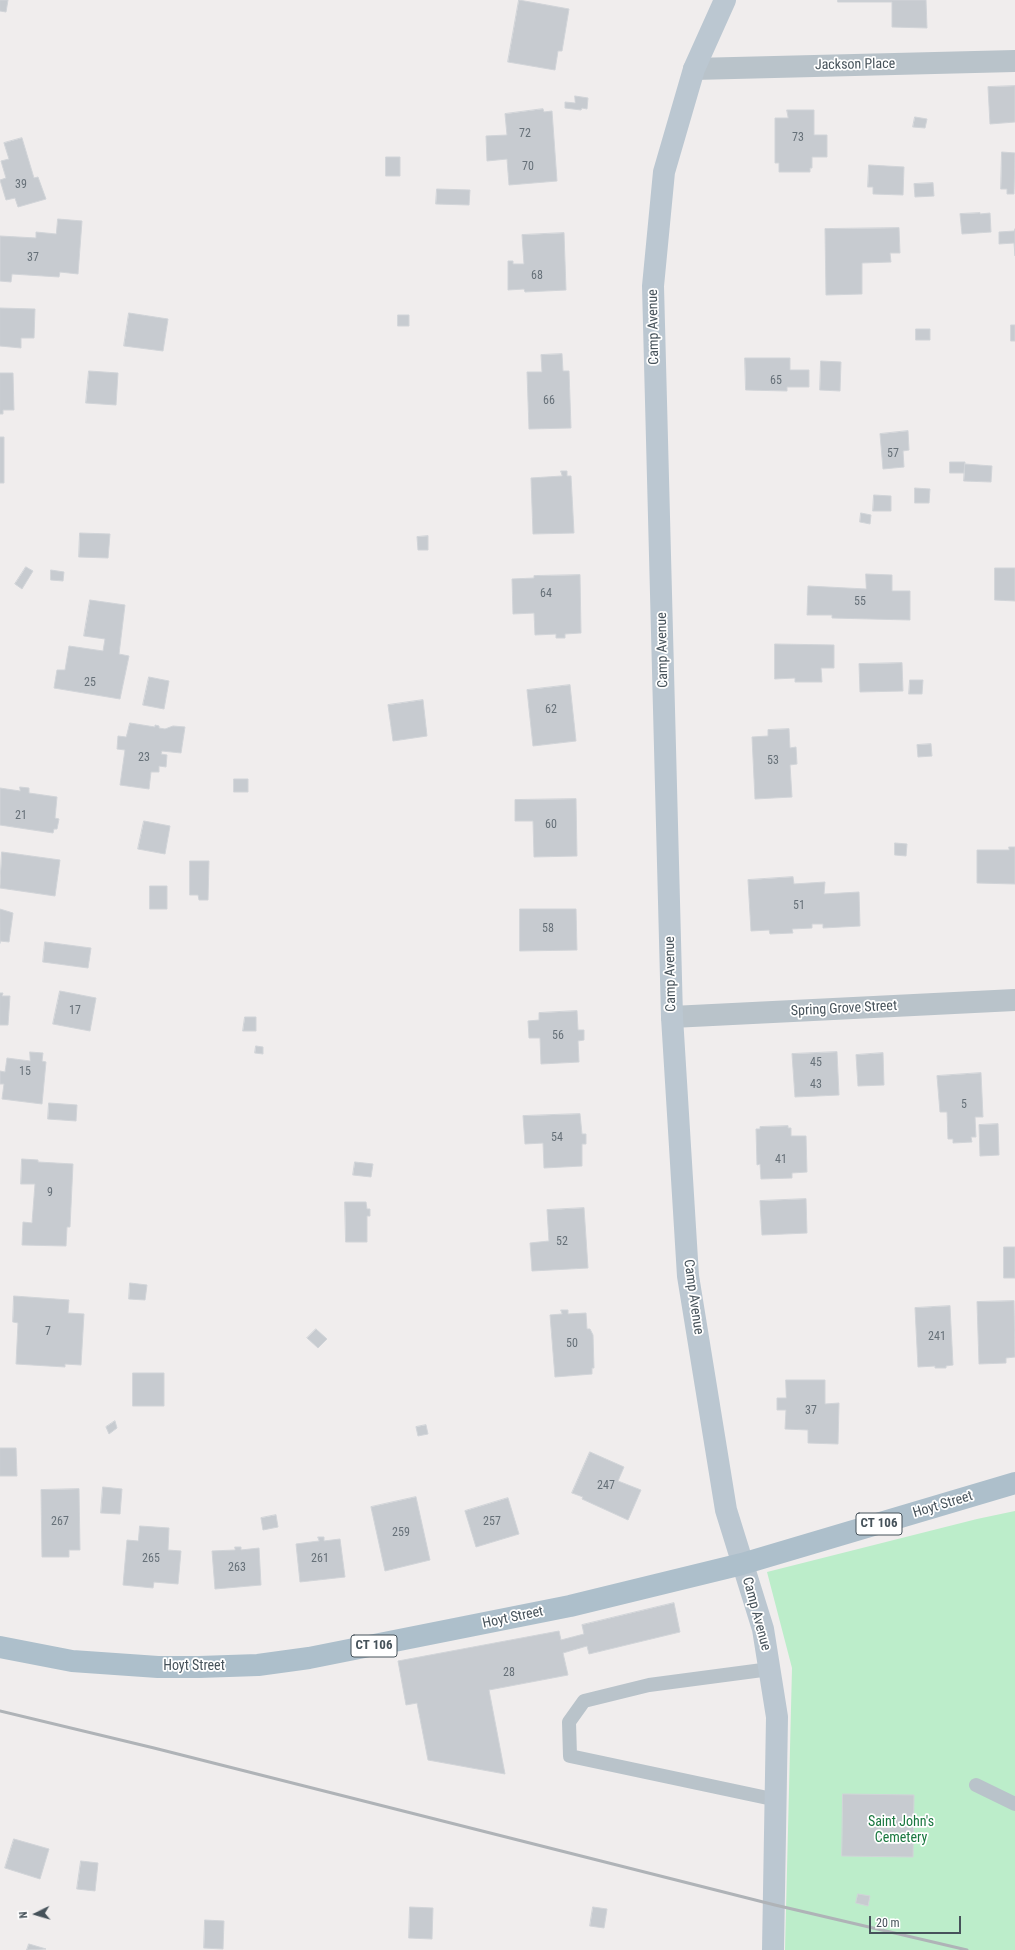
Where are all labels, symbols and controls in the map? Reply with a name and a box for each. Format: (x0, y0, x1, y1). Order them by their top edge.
street label: Jackson Place (815, 56, 895, 74)
house number: 72 (519, 127, 531, 141)
house number: 73 (792, 131, 804, 145)
house number: 70 (522, 160, 534, 174)
house number: 39 (15, 178, 27, 192)
house number: 37 (27, 251, 39, 265)
house number: 68 (531, 269, 543, 283)
street label: Camp Avenue (645, 289, 663, 365)
house number: 65 (770, 374, 782, 388)
house number: 66 (543, 394, 555, 408)
house number: 57 (887, 447, 899, 461)
house number: 64 (540, 587, 552, 601)
house number: 55 (854, 595, 866, 609)
street label: Camp Avenue (654, 612, 672, 688)
house number: 25 (84, 676, 96, 690)
house number: 62 (545, 703, 557, 717)
house number: 23 (138, 751, 150, 765)
house number: 53 (767, 754, 779, 768)
house number: 21 (15, 809, 27, 823)
house number: 60 (545, 818, 557, 832)
house number: 51 (793, 899, 805, 913)
house number: 58 (542, 922, 554, 936)
street label: Camp Avenue (662, 936, 680, 1012)
street label: Spring Grove Street (790, 998, 898, 1020)
house number: 17 (69, 1004, 81, 1018)
house number: 56 (552, 1029, 564, 1043)
house number: 45 (810, 1056, 822, 1070)
house number: 15 (19, 1065, 31, 1079)
house number: 43 (810, 1078, 822, 1092)
house number: 5 (961, 1098, 967, 1112)
house number: 54 (551, 1131, 563, 1145)
house number: 41 (775, 1153, 787, 1167)
house number: 9 (47, 1186, 53, 1200)
house number: 52 (556, 1235, 568, 1249)
street label: Camp Avenue (679, 1258, 707, 1336)
house number: 7 (45, 1325, 51, 1339)
house number: 241 (928, 1330, 946, 1344)
house number: 50 (566, 1337, 578, 1351)
house number: 37 (805, 1404, 817, 1418)
house number: 247 (597, 1479, 615, 1493)
street label: Hoyt Street (911, 1488, 975, 1522)
road number: CT 106 (856, 1513, 902, 1535)
house number: 267 (51, 1515, 69, 1529)
house number: 257 (483, 1515, 501, 1529)
house number: 259 (392, 1526, 410, 1540)
house number: 265 (142, 1552, 160, 1566)
house number: 261 (311, 1552, 329, 1566)
house number: 263 (228, 1561, 246, 1575)
street label: Camp Avenue (738, 1575, 774, 1653)
street label: Hoyt Street (481, 1603, 545, 1633)
road number: CT 106 (351, 1635, 397, 1657)
street label: Hoyt Street (163, 1658, 225, 1674)
house number: 28 (503, 1666, 515, 1680)
park label: Saint John's Cemetery (868, 1814, 934, 1846)
north arrow (16, 1894, 56, 1934)
scale bar (871, 1908, 963, 1934)
text: N (17, 1911, 30, 1919)
text: 20 m (876, 1916, 900, 1930)

